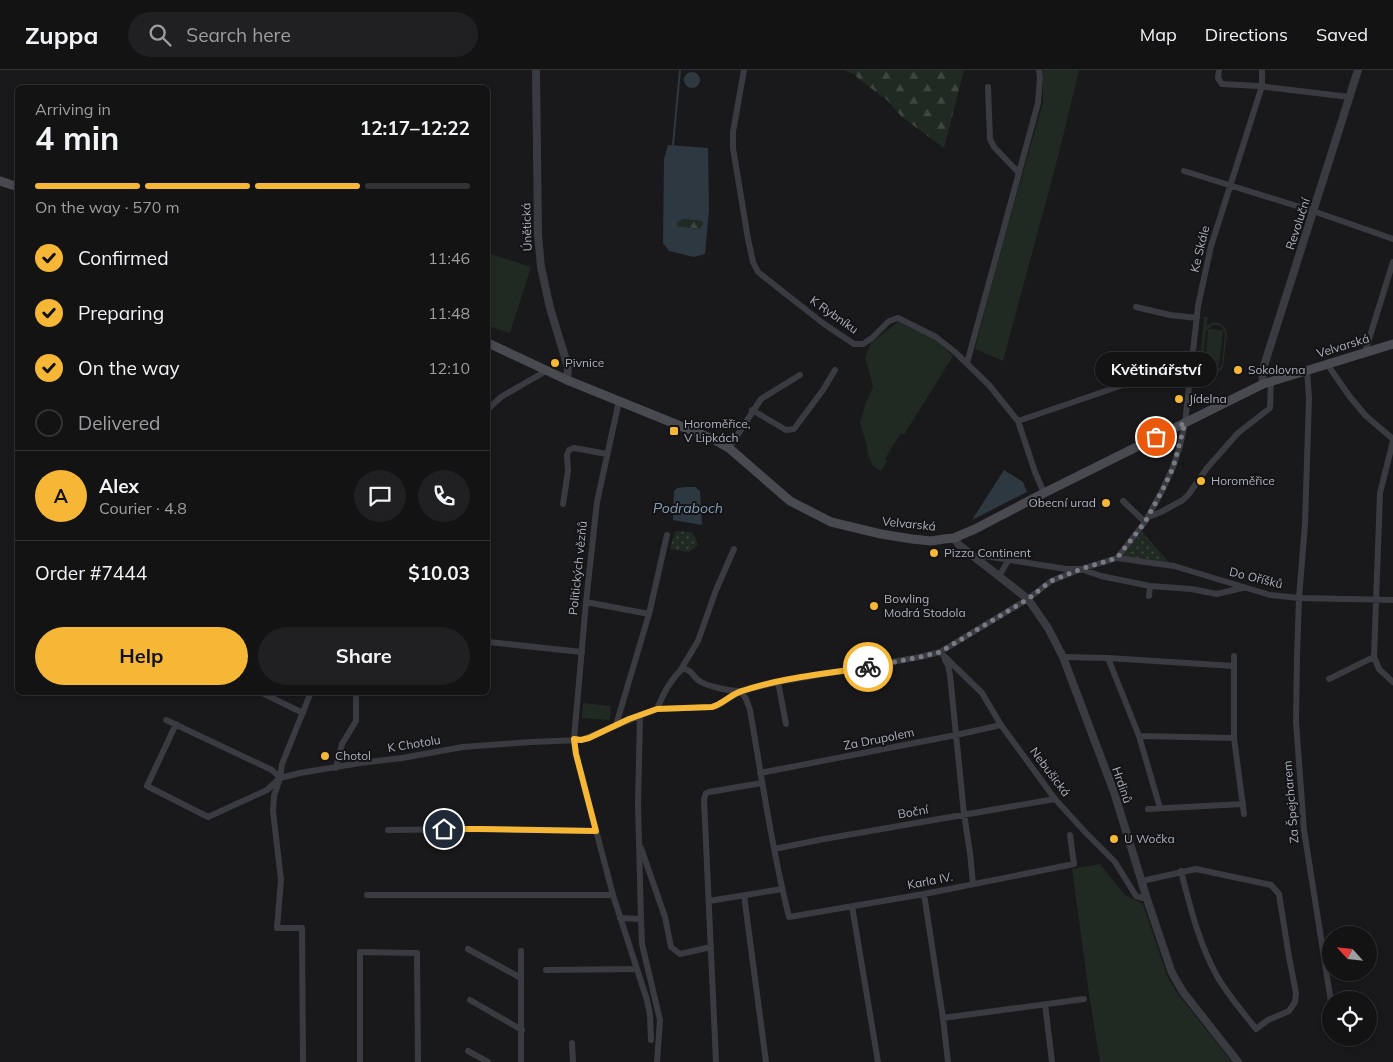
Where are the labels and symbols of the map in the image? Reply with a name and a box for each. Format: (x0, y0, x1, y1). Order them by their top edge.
street label: Revoluční (1282, 195, 1313, 252)
street label: Únětická (518, 202, 535, 252)
street label: Ke Skále (1187, 224, 1213, 274)
street label: K Rybníku (807, 292, 861, 337)
street label: Velvarská (1315, 330, 1371, 361)
callout: Květinářství (1095, 352, 1217, 387)
place label: Pivnice (565, 355, 604, 370)
marker: Pivnice (549, 357, 561, 369)
place label: Sokolovna (1248, 362, 1305, 377)
marker: Sokolovna (1232, 364, 1244, 376)
place label: Jídelna (1189, 391, 1227, 406)
marker: Jídelna (1173, 393, 1185, 405)
place label: Horoměřice, V Lipkách (684, 416, 751, 445)
pin (1135, 416, 1177, 458)
marker: Horoměřice, V Lipkách (668, 425, 680, 437)
place label: Horoměřice (1211, 473, 1275, 488)
marker: Horoměřice (1195, 475, 1207, 487)
place label: Obecní urad (1028, 495, 1096, 510)
marker: Obecní urad (1100, 497, 1112, 509)
water label: Podraboch (653, 499, 723, 517)
street label: Velvarská (881, 513, 937, 534)
street label: Politických vězňů (565, 520, 590, 616)
place label: Pizza Continent (944, 545, 1031, 560)
marker: Pizza Continent (928, 547, 940, 559)
street label: Do Oříšků (1228, 564, 1284, 591)
place label: Bowling Modrá Stodola (884, 591, 966, 620)
marker: Bowling Modrá Stodola (868, 600, 880, 612)
courier (843, 642, 893, 692)
street label: Za Drupolem (842, 724, 915, 753)
street label: K Chotolu (386, 732, 442, 755)
street label: Nebušická (1027, 744, 1074, 799)
place label: Chotol (335, 748, 371, 763)
marker: Chotol (319, 750, 331, 762)
street label: Za Špejcharem (1279, 760, 1302, 844)
street label: Hrdinů (1109, 765, 1136, 805)
street label: Boční (896, 801, 931, 822)
pin (423, 808, 465, 850)
place label: U Wočka (1124, 831, 1175, 846)
marker: U Wočka (1108, 833, 1120, 845)
street label: Karla IV. (906, 869, 954, 892)
north arrow (1322, 926, 1378, 981)

